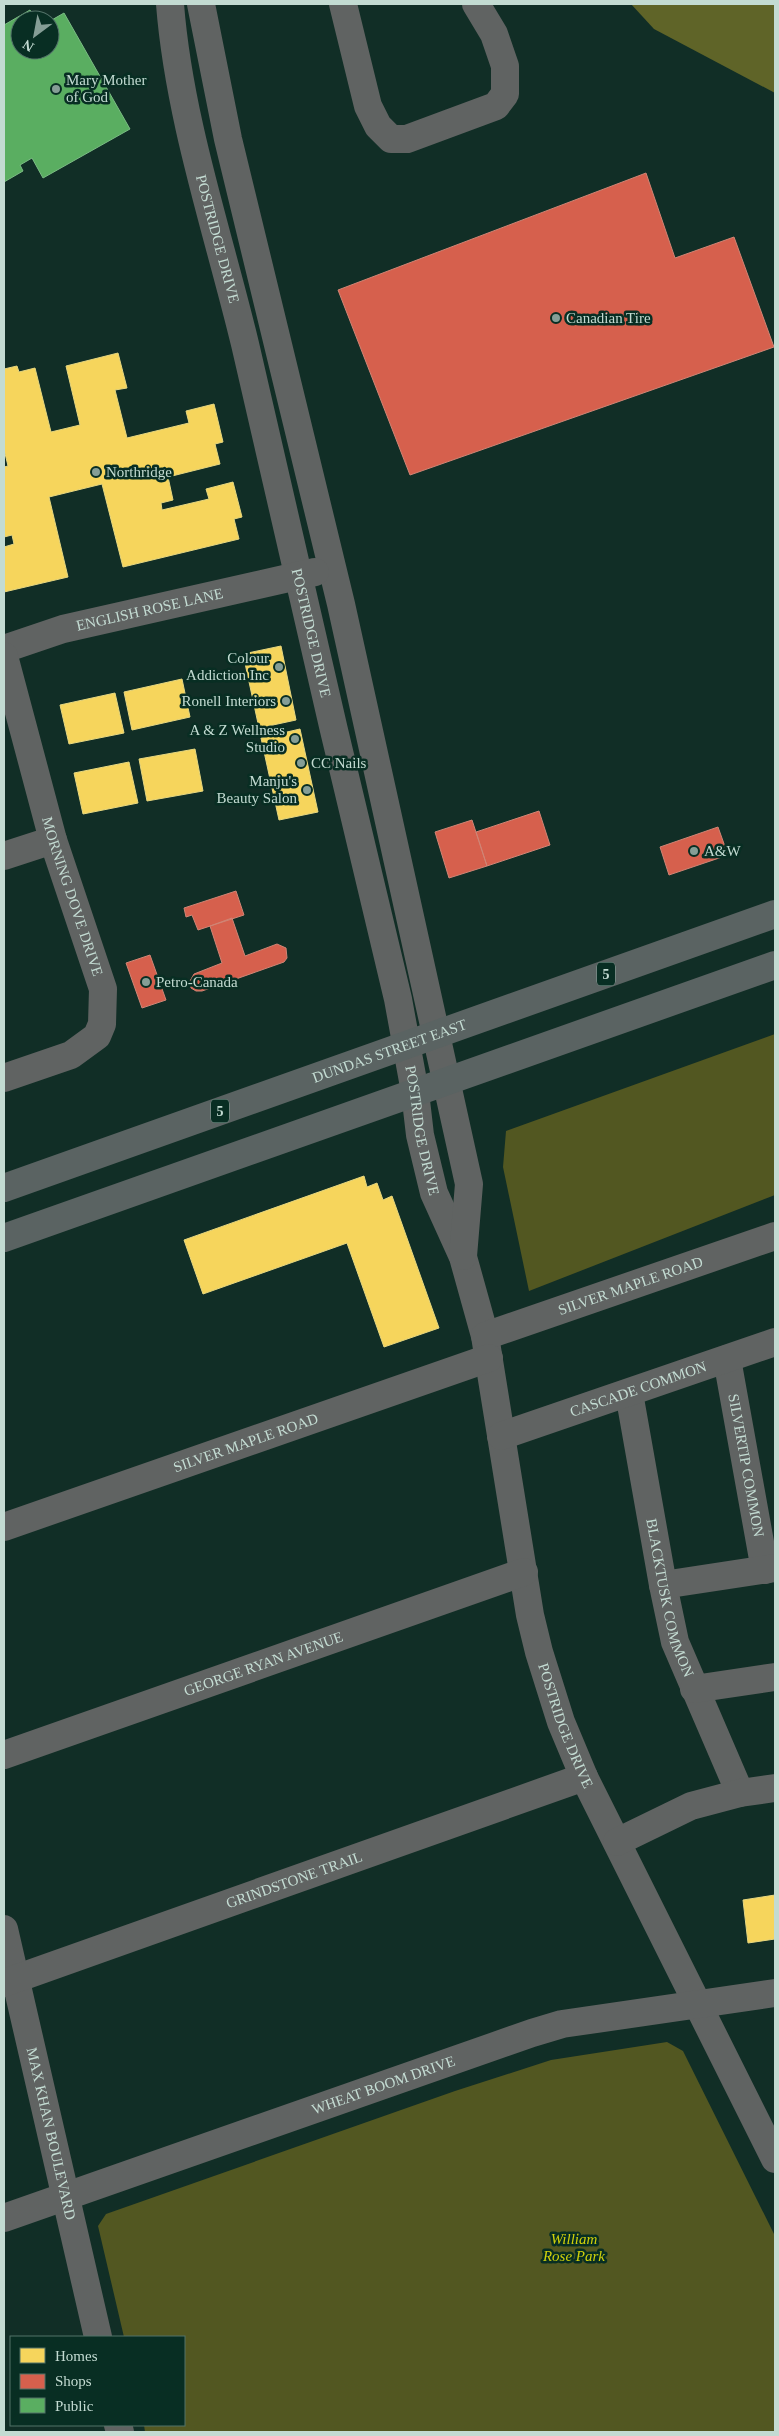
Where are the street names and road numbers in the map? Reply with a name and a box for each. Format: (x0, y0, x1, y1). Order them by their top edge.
street label: POSTRIDGE DRIVE (193, 173, 242, 305)
street label: POSTRIDGE DRIVE (289, 567, 334, 699)
street label: ENGLISH ROSE LANE (75, 585, 224, 634)
street label: MORNING DOVE DRIVE (39, 815, 106, 978)
road number: 5 (597, 962, 615, 986)
street label: DUNDAS STREET EAST (310, 1016, 469, 1086)
street label: POSTRIDGE DRIVE (402, 1064, 442, 1197)
road number: 5 (211, 1100, 229, 1122)
street label: SILVER MAPLE ROAD (556, 1253, 705, 1318)
street label: CASCADE COMMON (568, 1358, 709, 1420)
street label: SILVERTIP COMMON (725, 1392, 767, 1538)
street label: SILVER MAPLE ROAD (171, 1410, 320, 1475)
street label: BLACKTUSK COMMON (643, 1517, 697, 1680)
street label: GEORGE RYAN AVENUE (182, 1628, 345, 1699)
street label: POSTRIDGE DRIVE (535, 1661, 596, 1791)
street label: GRINDSTONE TRAIL (224, 1848, 364, 1911)
street label: MAX KHAN BOULEVARD (24, 2046, 79, 2222)
street label: WHEAT BOOM DRIVE (310, 2053, 457, 2118)

